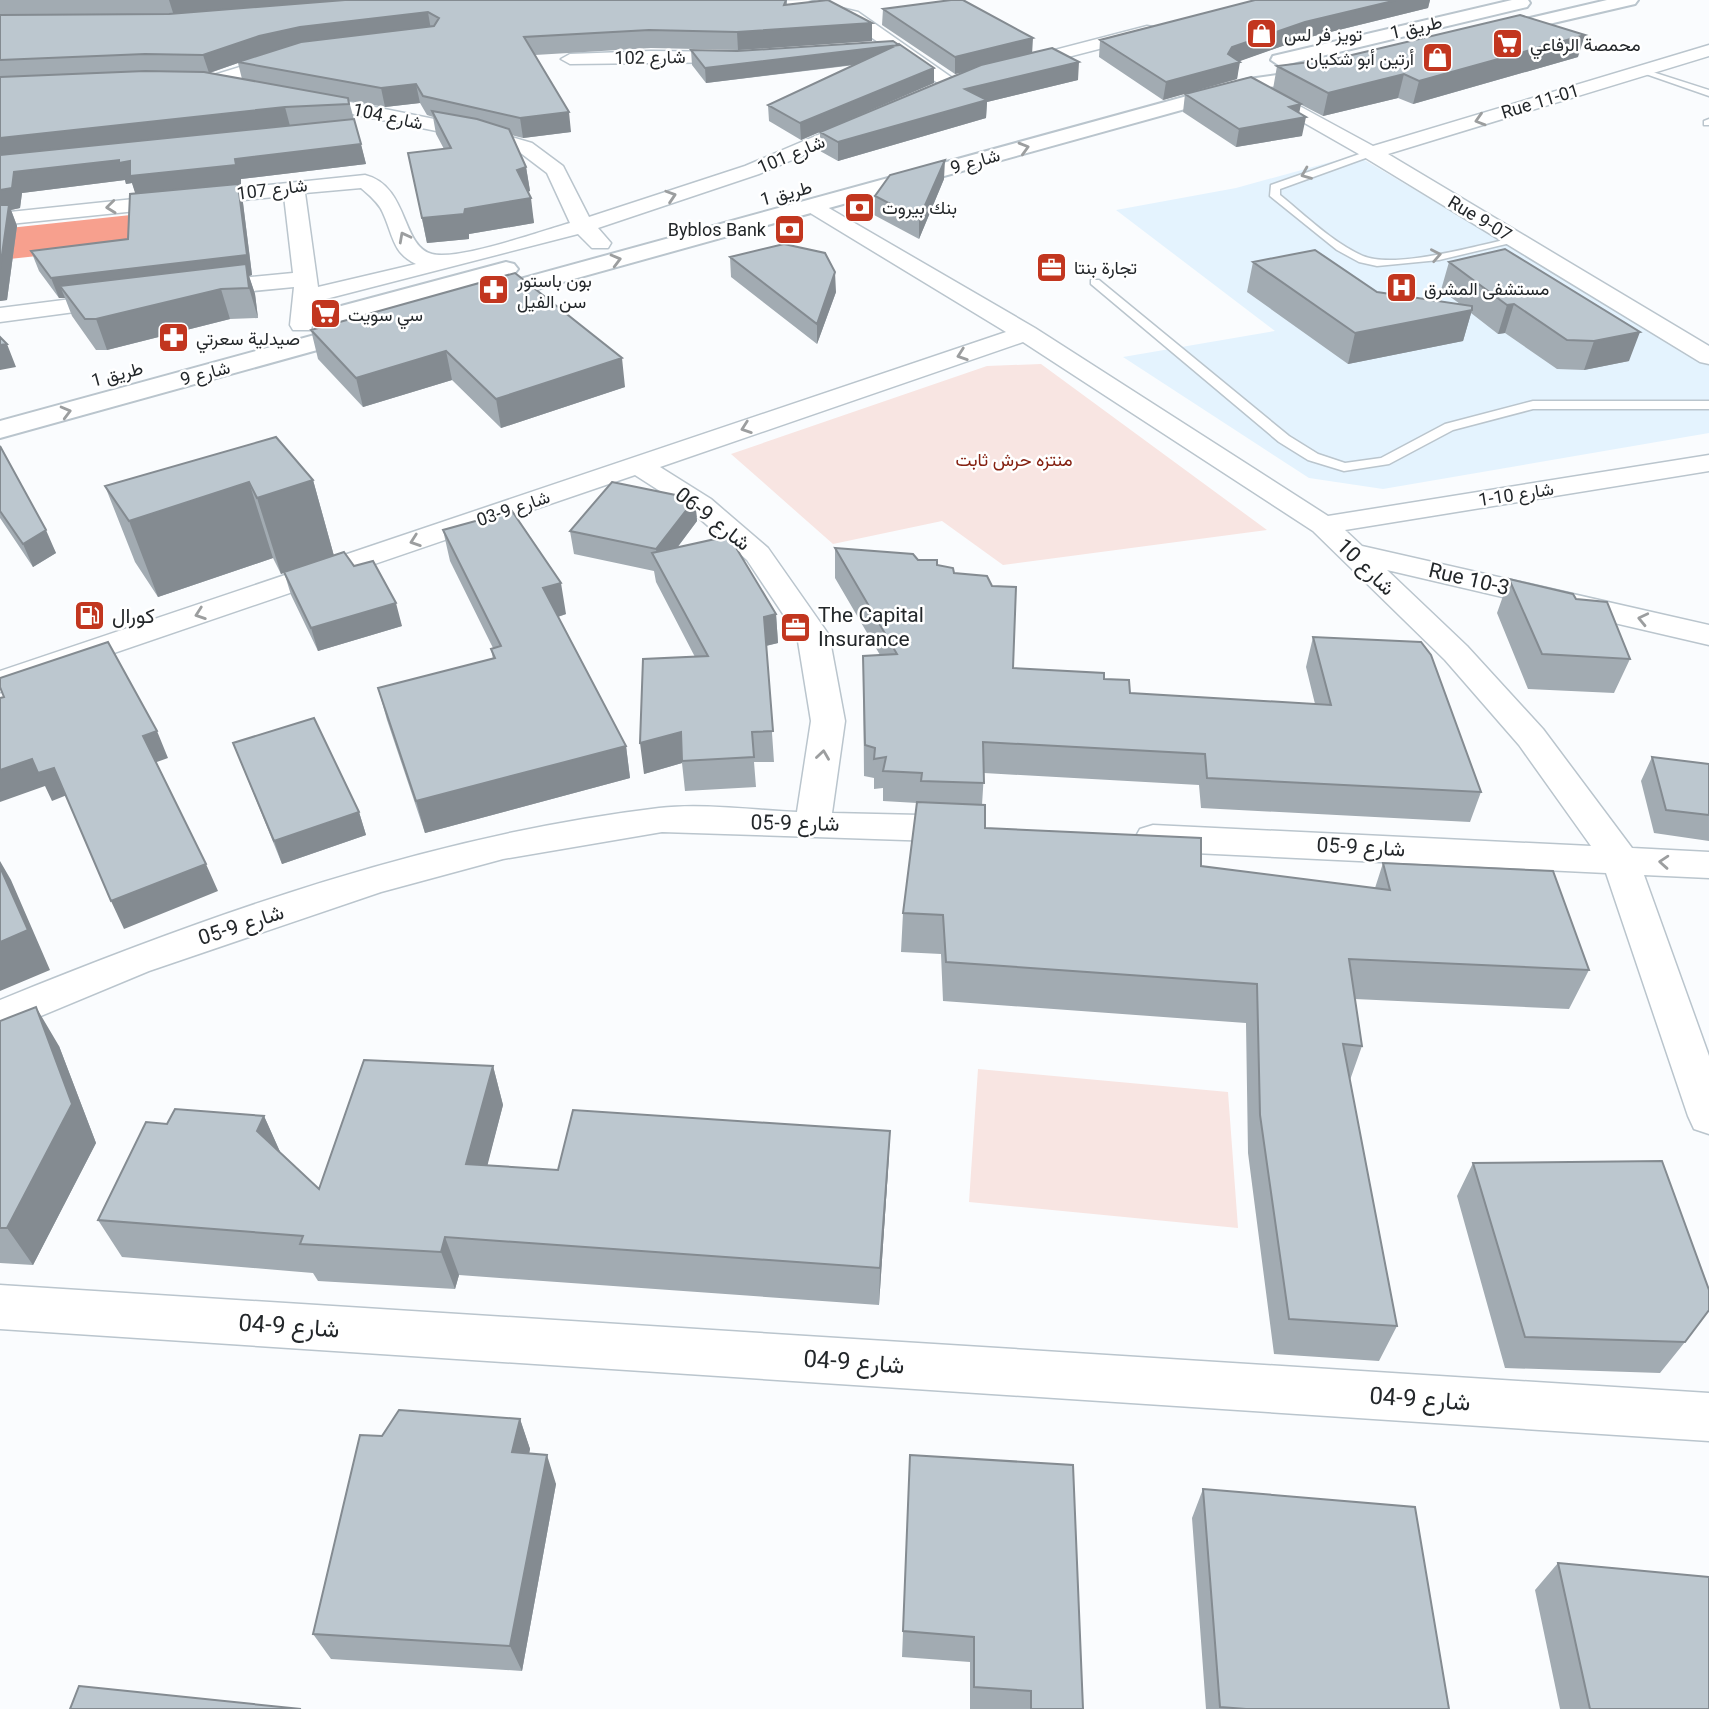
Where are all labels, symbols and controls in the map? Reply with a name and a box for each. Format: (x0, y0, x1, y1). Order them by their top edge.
street label: طريق 1 (1388, 11, 1444, 44)
shop icon: تويز فر لس (1244, 17, 1278, 51)
place label: تويز فر لس (1284, 24, 1362, 46)
supermarket icon: محمصة الرفاعي (1490, 27, 1524, 61)
place label: محمصة الرفاعي (1530, 34, 1641, 60)
shop icon: أرتين أبو شكيان (1420, 41, 1454, 75)
street label: شارع 102 (614, 46, 686, 70)
place label: أرتين أبو شكيان (1306, 48, 1414, 70)
street label: Rue 11-01 (1498, 79, 1582, 123)
street label: شارع 104 (351, 98, 425, 136)
one-way arrow (1474, 111, 1486, 126)
street label: شارع 101 (754, 130, 829, 179)
one-way arrow (1018, 141, 1030, 156)
street label: شارع 9 (948, 144, 1003, 180)
one-way arrow (1301, 166, 1313, 180)
street label: شارع 107 (235, 174, 309, 206)
street label: طريق 1 (758, 176, 814, 211)
one-way arrow (664, 190, 676, 205)
bank icon: بنك بيروت (842, 190, 876, 224)
street label: Rue 9-07 (1444, 191, 1516, 245)
place label: بنك بيروت (882, 197, 957, 219)
one-way arrow (106, 199, 117, 214)
bank icon: Byblos Bank (772, 212, 806, 246)
place label: Byblos Bank (668, 219, 767, 240)
one-way arrow (398, 232, 412, 245)
one-way arrow (1430, 248, 1442, 263)
office icon: تجارة بنتا (1034, 250, 1068, 284)
one-way arrow (610, 254, 622, 269)
place label: تجارة بنتا (1074, 257, 1137, 279)
place label: بون باستور سن الفيل (516, 270, 592, 313)
hospital icon: مستشفى المشرق (1384, 271, 1418, 305)
pharmacy icon: بون باستور سن الفيل (477, 273, 511, 307)
place label: مستشفى المشرق (1424, 278, 1549, 300)
supermarket icon: سي سويت (308, 297, 342, 331)
place label: سي سويت (348, 304, 423, 330)
pharmacy icon: صيدلية سعرتي (156, 321, 190, 355)
place label: صيدلية سعرتي (196, 328, 300, 354)
one-way arrow (956, 347, 968, 361)
street label: شارع 9 (178, 356, 233, 392)
street label: طريق 1 (89, 357, 145, 392)
one-way arrow (60, 406, 72, 420)
one-way arrow (741, 420, 753, 435)
park label: منتزه حرش ثابت (956, 449, 1073, 471)
street label: شارع 10-1 (1477, 478, 1555, 512)
street label: شارع 9-06 (669, 482, 755, 557)
street label: شارع 9-03 (474, 486, 553, 532)
one-way arrow (410, 533, 422, 547)
street label: شارع 10 (1331, 534, 1400, 602)
street label: Rue 10-3 (1426, 558, 1512, 600)
fuel station icon: كورال (72, 599, 106, 633)
place label: The Capital Insurance (818, 603, 924, 651)
place label: كورال (112, 604, 155, 629)
one-way arrow (194, 606, 206, 620)
office icon: The Capital Insurance (778, 610, 812, 644)
one-way arrow (1637, 613, 1649, 628)
one-way arrow (815, 749, 830, 761)
street label: شارع 9-05 (750, 810, 840, 838)
street label: شارع 9-05 (1316, 833, 1406, 863)
one-way arrow (1658, 855, 1669, 870)
street label: شارع 9-05 (195, 900, 287, 952)
street label: شارع 9-04 (237, 1308, 341, 1345)
street label: شارع 9-04 (802, 1344, 906, 1381)
street label: شارع 9-04 (1368, 1381, 1472, 1418)

